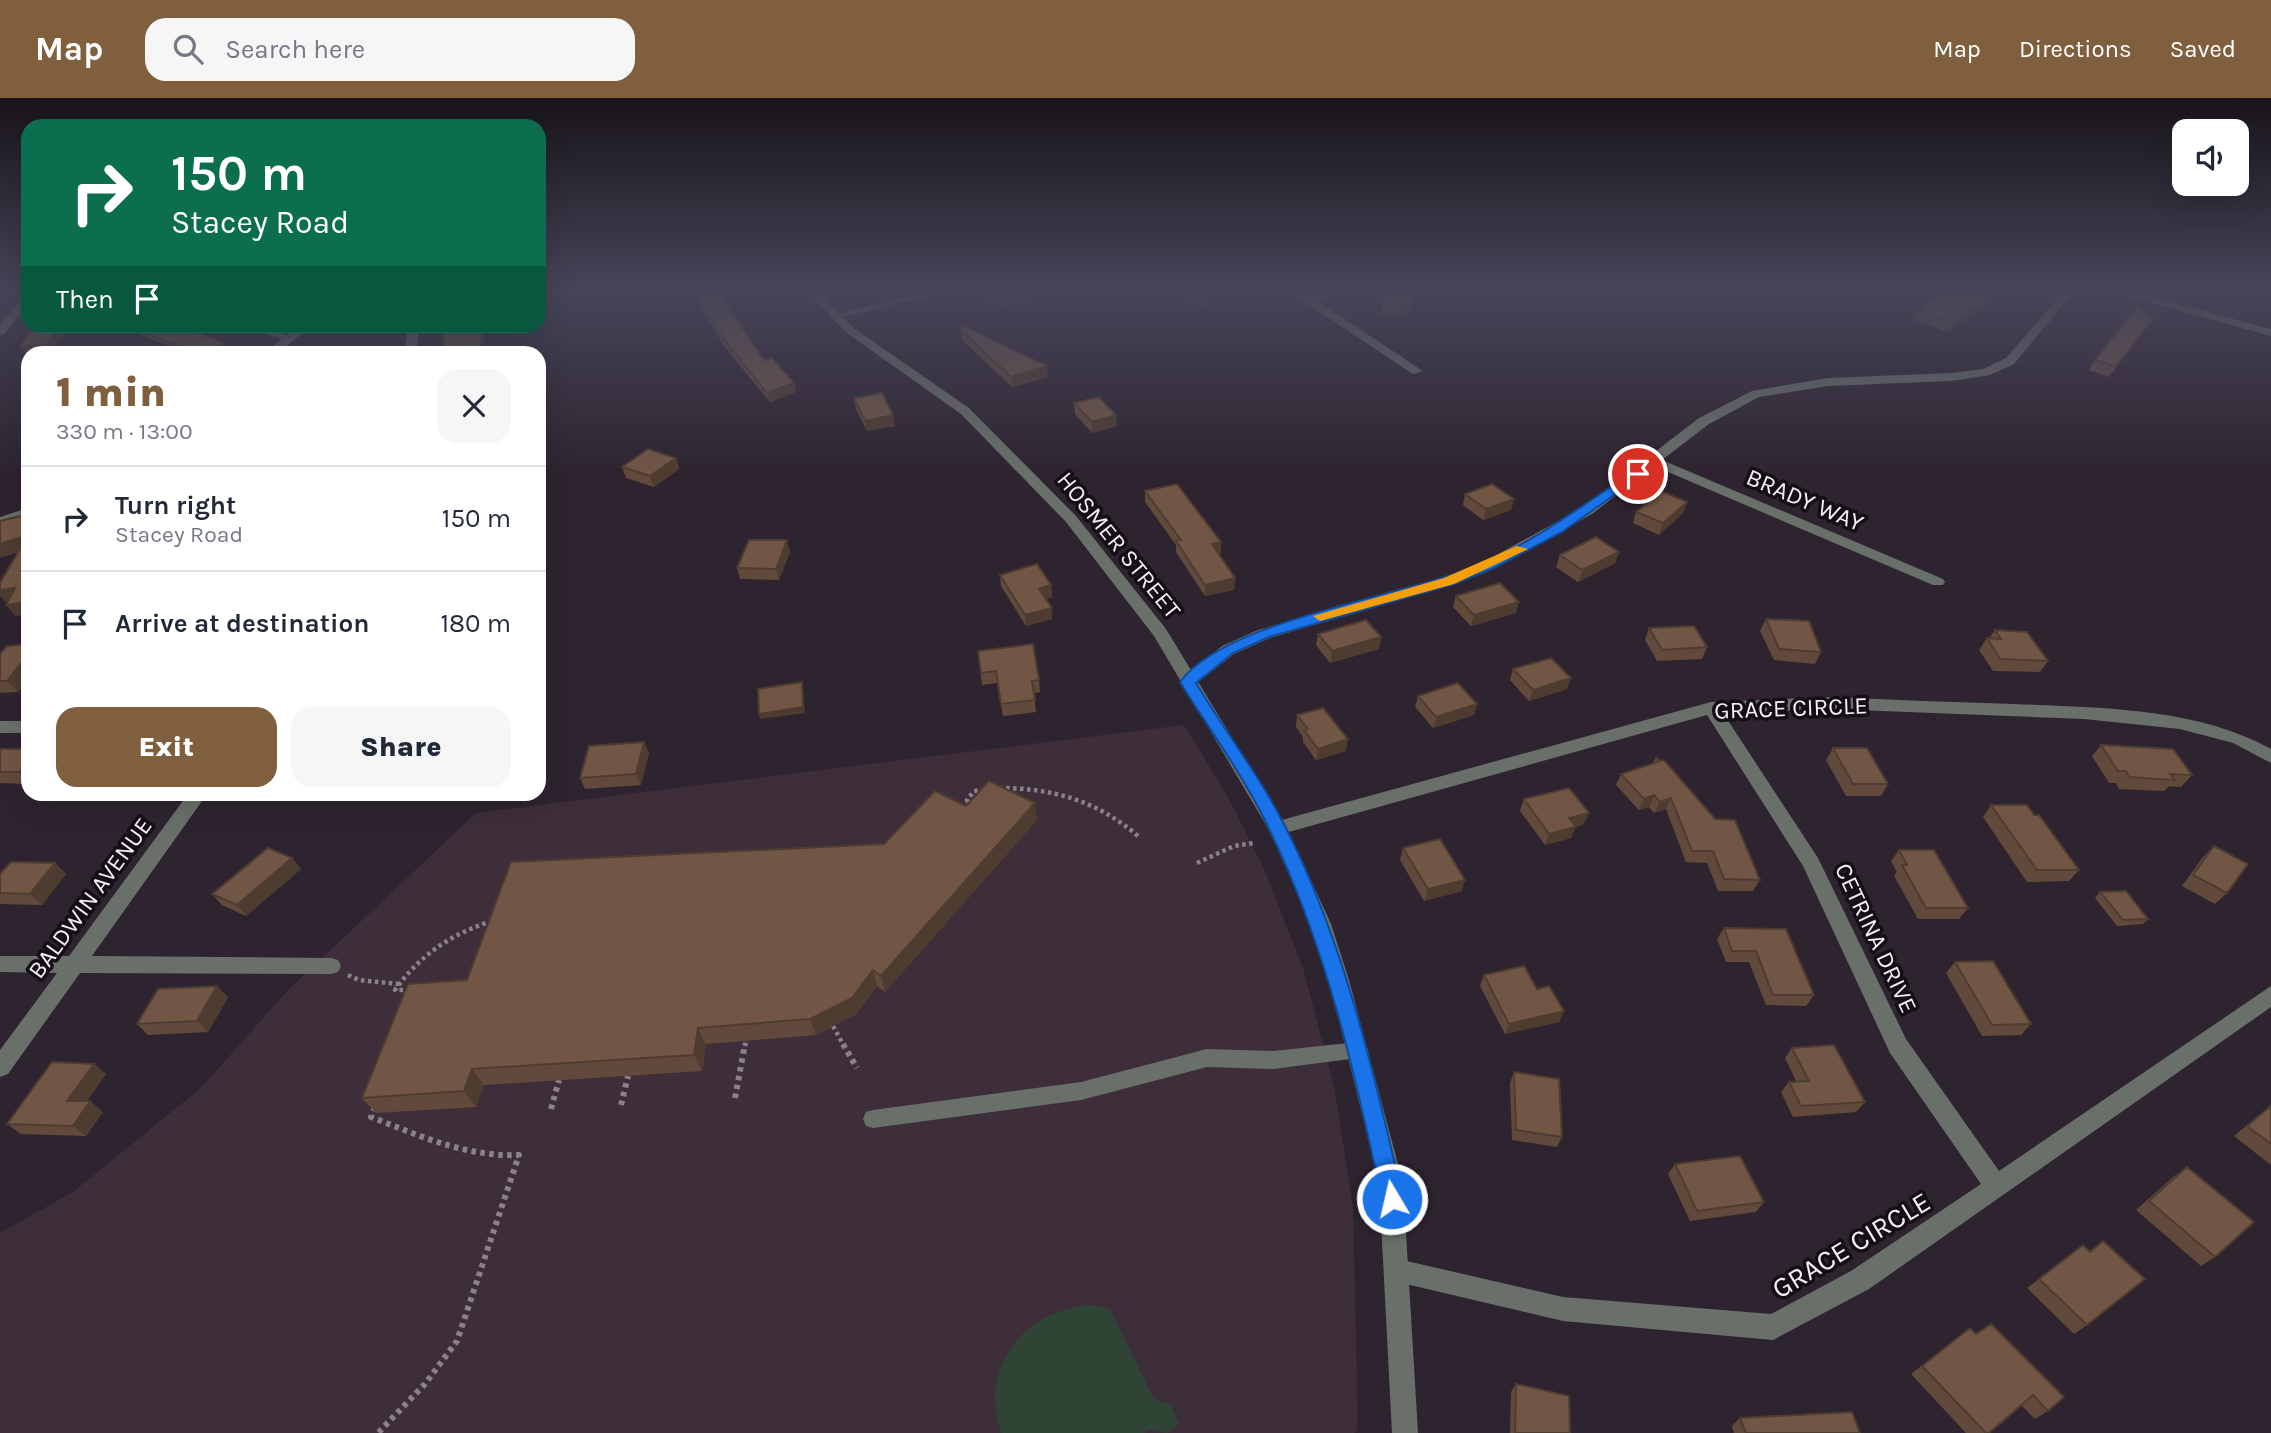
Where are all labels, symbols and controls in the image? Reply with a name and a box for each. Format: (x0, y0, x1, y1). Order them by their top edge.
search box (145, 18, 635, 81)
text: Map (35, 30, 103, 68)
icon: search (169, 30, 207, 68)
text: Search here (225, 34, 365, 65)
text: Map (1933, 35, 1981, 63)
text: Directions (2019, 35, 2132, 63)
text: Saved (2170, 35, 2236, 63)
map controls (2172, 119, 2249, 196)
button: sound (2172, 119, 2249, 196)
text: 150 m (171, 145, 307, 202)
icon: right (56, 147, 147, 238)
text: Stacey Road (171, 204, 349, 241)
icon: arrive (128, 280, 166, 318)
text: Then (56, 284, 114, 315)
text: 1 min (56, 367, 166, 417)
button: close (437, 369, 511, 443)
text: 330 m · 13:00 (56, 418, 193, 445)
pin (1608, 444, 1668, 504)
icon: arrive (1619, 455, 1657, 493)
street label: BRADY WAY (1742, 463, 1868, 537)
street label: HOSMER STREET (1051, 466, 1187, 624)
text: Turn right (115, 490, 236, 521)
icon: right (56, 500, 94, 538)
text: 150 m (442, 503, 511, 534)
text: Stacey Road (115, 521, 243, 548)
icon: arrive (56, 605, 94, 643)
text: Arrive at destination (115, 608, 369, 639)
text: 180 m (441, 608, 511, 639)
street label: GRACE CIRCLE (1714, 691, 1868, 725)
button: Exit (56, 707, 277, 787)
button: Share (291, 707, 511, 787)
street label: BALDWIN AVENUE (22, 812, 158, 984)
street label: CETRINA DRIVE (1829, 859, 1923, 1017)
position arrow (1355, 1162, 1429, 1236)
street label: GRACE CIRCLE (1766, 1185, 1936, 1305)

